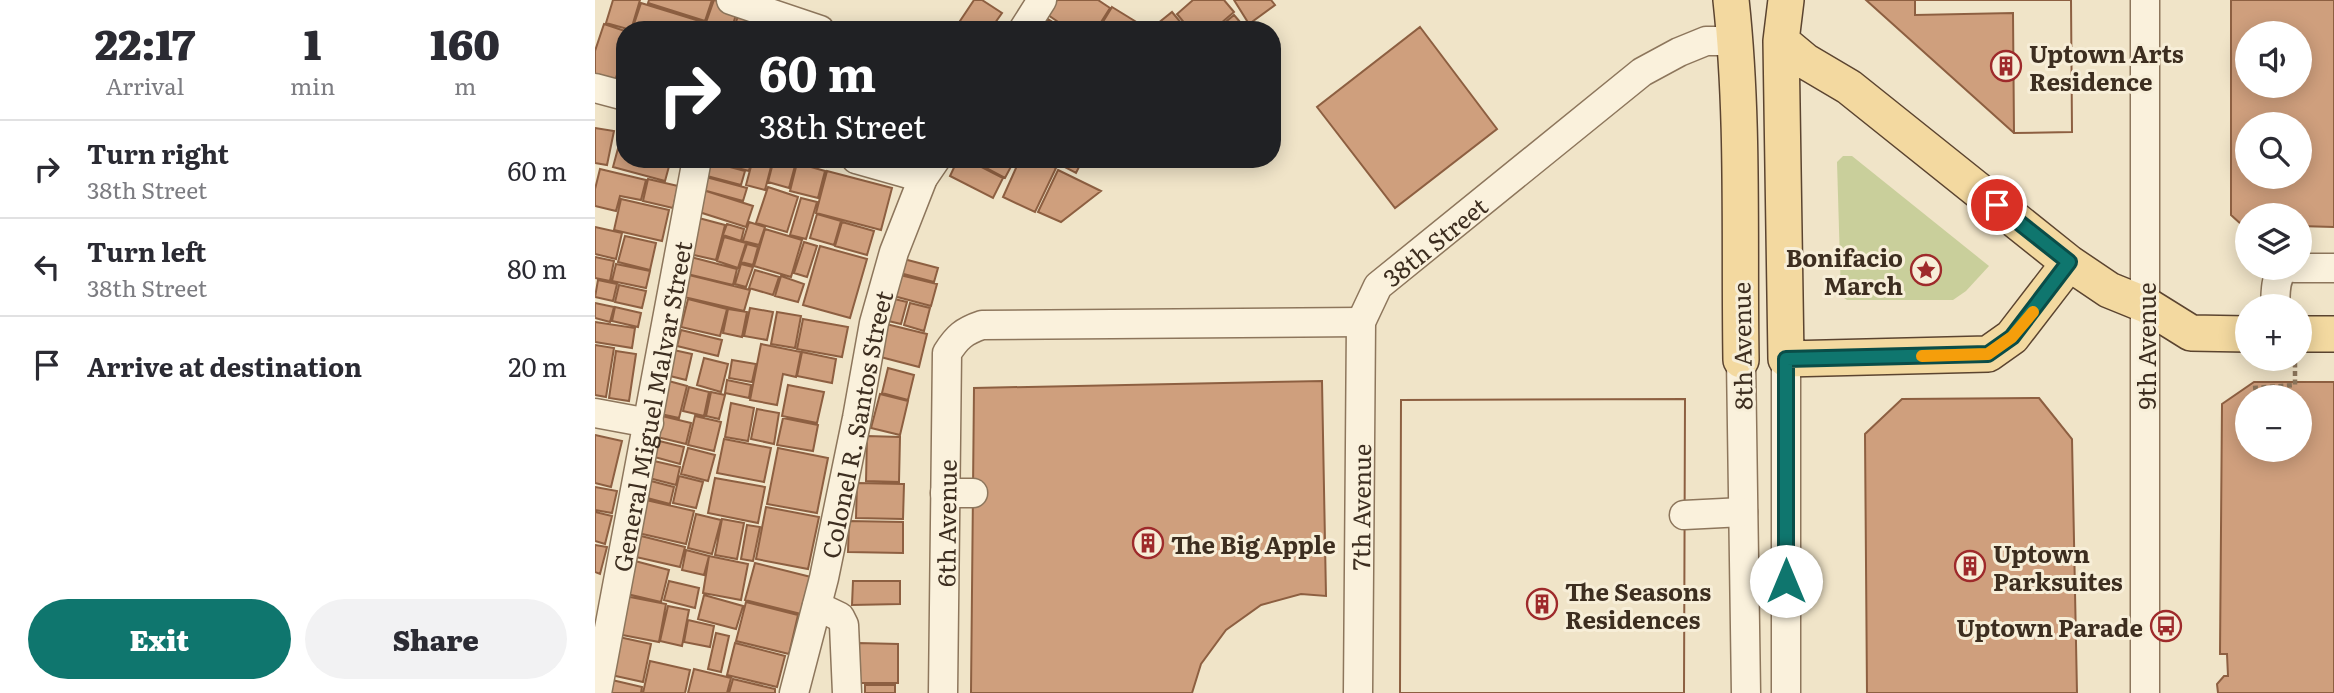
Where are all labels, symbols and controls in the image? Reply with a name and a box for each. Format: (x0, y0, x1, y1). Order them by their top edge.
text: 22:17 (95, 11, 195, 73)
text: 1 (304, 11, 321, 73)
text: 160 (430, 11, 500, 73)
map controls (2235, 21, 2312, 462)
button: sound (2235, 21, 2312, 98)
text: 60 m (759, 34, 876, 107)
place label: Uptown Arts Residence (2029, 35, 2184, 98)
icon: right (644, 49, 735, 140)
building icon: Uptown Arts Residence (1989, 49, 2023, 83)
text: Arrival (106, 68, 184, 102)
text: min (290, 68, 335, 102)
text: m (454, 68, 476, 102)
text: 38th Street (759, 101, 926, 149)
button: search (2235, 112, 2312, 189)
text: Turn right (87, 133, 229, 172)
icon: right (28, 150, 66, 188)
text: 60 m (508, 150, 567, 189)
text: 38th Street (87, 172, 207, 206)
pin (1967, 175, 2027, 235)
icon: arrive (1978, 186, 2016, 224)
street label: 38th Street (1374, 187, 1494, 294)
button: layers (2235, 203, 2312, 280)
text: Turn left (87, 231, 206, 270)
street label: General Miguel Malvar Street (603, 237, 699, 574)
place label: Bonifacio March (1786, 239, 1903, 302)
icon: left (28, 248, 66, 286)
text: 80 m (507, 248, 567, 287)
place icon: Bonifacio March (1909, 253, 1943, 287)
text: 38th Street (87, 270, 207, 304)
street label: 8th Avenue (1722, 282, 1760, 410)
street label: 9th Avenue (2128, 282, 2163, 410)
street label: Colonel R. Santos Street (811, 286, 900, 561)
button: + (2235, 294, 2312, 371)
icon: arrive (28, 346, 66, 384)
text: Arrive at destination (87, 346, 362, 385)
text: 20 m (508, 346, 567, 385)
button: − (2235, 385, 2312, 462)
street label: 7th Avenue (1341, 443, 1378, 571)
street label: 6th Avenue (927, 459, 963, 587)
building icon: The Big Apple (1131, 526, 1165, 560)
place label: The Big Apple (1171, 526, 1336, 561)
place label: Uptown Parksuites (1993, 535, 2123, 598)
position arrow (1749, 544, 1823, 618)
building icon: Uptown Parksuites (1953, 549, 1987, 583)
place label: The Seasons Residences (1565, 573, 1711, 636)
building icon: The Seasons Residences (1525, 587, 1559, 621)
button: Exit (28, 599, 291, 679)
button: Share (305, 599, 567, 679)
place label: Uptown Parade (1956, 609, 2143, 644)
bus stop icon: Uptown Parade (2149, 609, 2183, 643)

